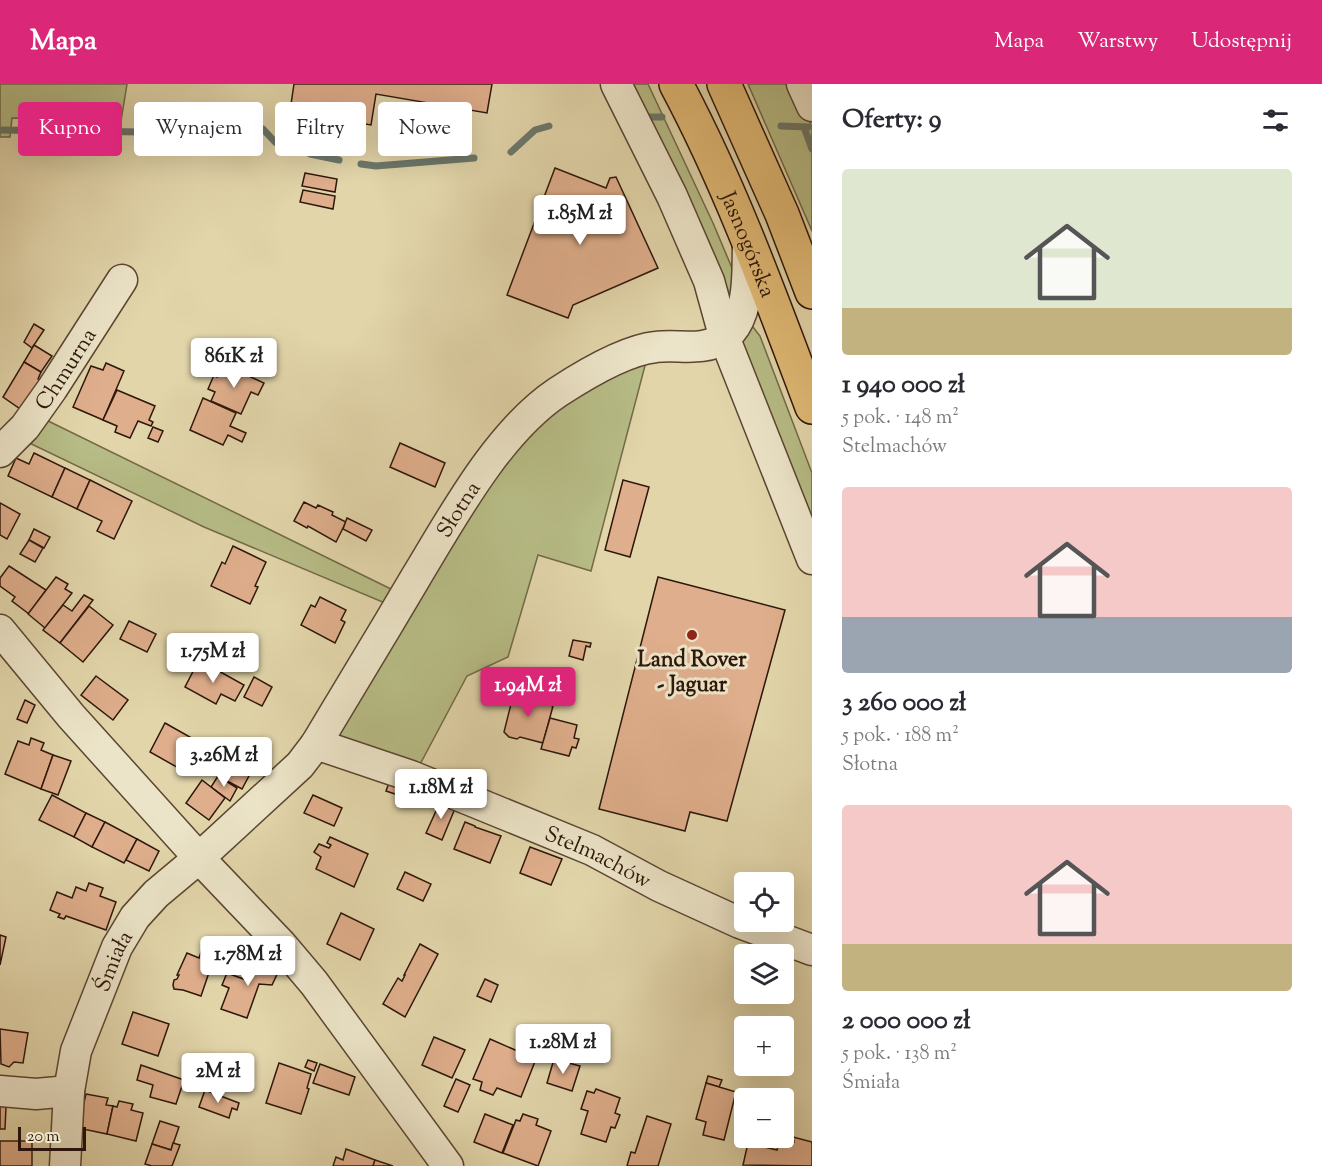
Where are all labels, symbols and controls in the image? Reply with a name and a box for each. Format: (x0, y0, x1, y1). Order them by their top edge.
text: Mapa (30, 22, 97, 62)
text: Mapa (994, 27, 1044, 57)
text: Warstwy (1077, 27, 1158, 57)
text: Udostępnij (1191, 27, 1292, 57)
chip: Kupno (18, 102, 122, 156)
chip: Wynajem (134, 102, 263, 156)
chip: Filtry (275, 102, 366, 156)
chip: Nowe (378, 102, 472, 156)
text: Oferty: 9 (842, 102, 941, 139)
icon: filters (1259, 104, 1292, 137)
street label: Jasnogórska (710, 186, 782, 303)
pin: 1.85M zł (518, 195, 642, 246)
text: 1.85M zł (548, 200, 612, 229)
icon: home (1013, 208, 1121, 316)
street label: Chmurna (28, 323, 106, 418)
pin: 861K zł (179, 338, 289, 389)
text: 861K zł (205, 343, 263, 372)
text: 1 940 000 zł (842, 367, 965, 404)
text: 5 pok. · 148 m² (842, 404, 959, 433)
text: Stelmachów (842, 433, 947, 462)
street label: Słotna (430, 476, 490, 545)
icon: home (1013, 526, 1121, 634)
marker: Land Rover - Jaguar (685, 628, 699, 642)
pin: 1.75M zł (151, 633, 275, 684)
text: 1.75M zł (181, 638, 245, 667)
place label: Land Rover - Jaguar (637, 645, 747, 702)
pin: 1.94M zł (466, 667, 590, 718)
text: 1.94M zł (494, 672, 562, 701)
text: 3 260 000 zł (842, 685, 966, 722)
text: 5 pok. · 188 m² (842, 722, 959, 751)
pin: 3.26M zł (162, 737, 286, 788)
text: 3.26M zł (190, 742, 258, 771)
text: Słotna (842, 751, 898, 780)
pin: 1.18M zł (379, 769, 503, 820)
text: 1.18M zł (409, 774, 473, 803)
street label: Stelmachów (539, 819, 657, 898)
icon: home (1013, 844, 1121, 952)
map controls (734, 872, 794, 1148)
button: locate (734, 872, 794, 932)
street label: Śmiała (87, 925, 142, 997)
pin: 1.78M zł (186, 936, 310, 987)
text: 1.78M zł (214, 941, 282, 970)
button: layers (734, 944, 794, 1004)
text: 2 000 000 zł (842, 1003, 970, 1040)
button: + (734, 1016, 794, 1076)
pin: 1.28M zł (501, 1024, 625, 1075)
text: 1.28M zł (530, 1029, 596, 1058)
text: 5 pok. · 138 m² (842, 1040, 957, 1069)
pin: 2M zł (176, 1053, 260, 1104)
text: 2M zł (195, 1058, 241, 1087)
text: Śmiała (842, 1069, 900, 1098)
button: − (734, 1088, 794, 1148)
scale bar (18, 1124, 86, 1152)
text: 20 m (27, 1126, 60, 1149)

